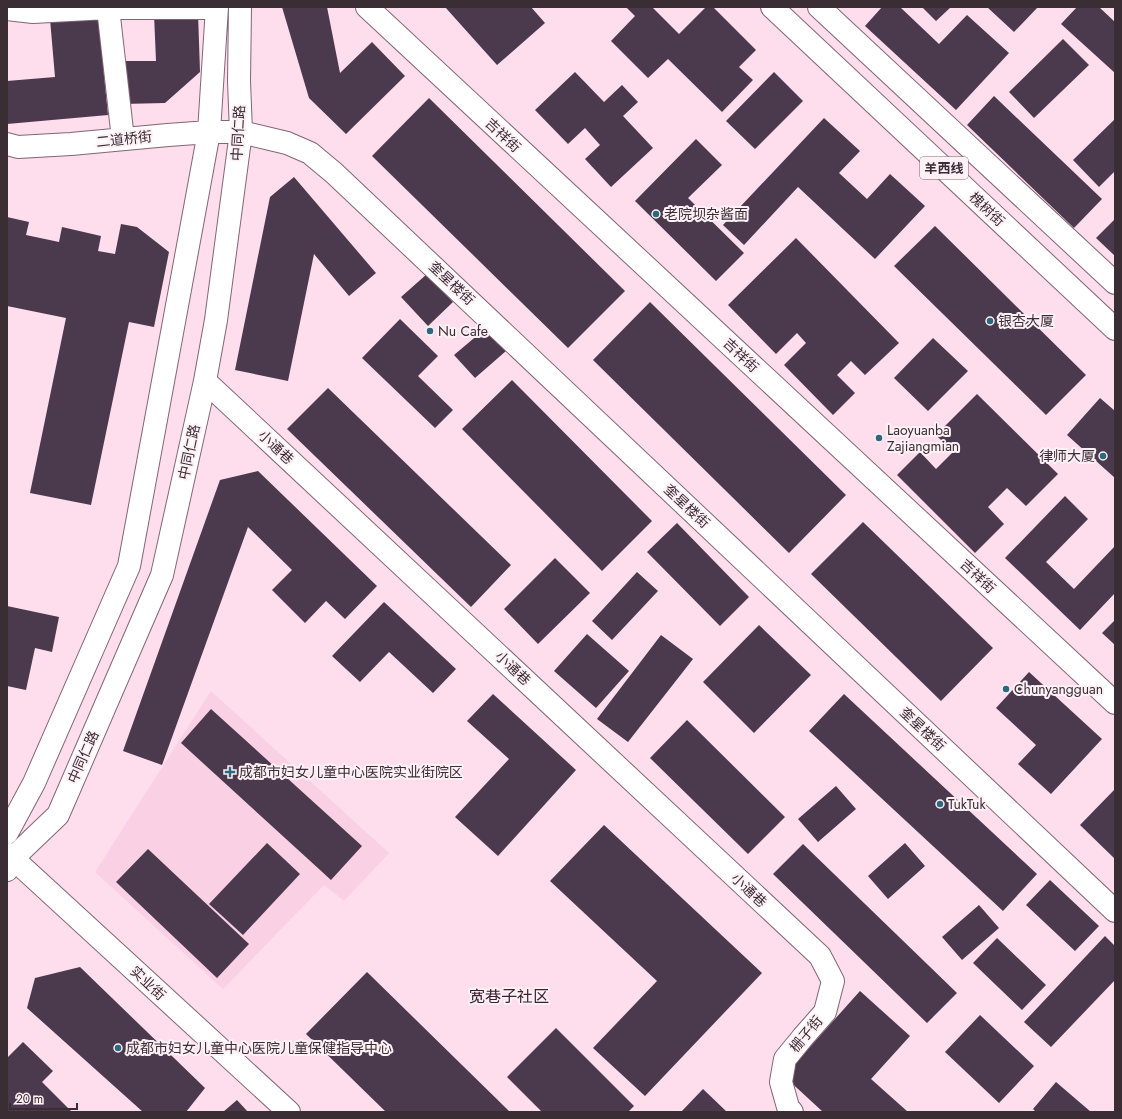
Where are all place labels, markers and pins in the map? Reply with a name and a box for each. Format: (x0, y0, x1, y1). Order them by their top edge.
place label: 老院坝杂酱面 (664, 204, 748, 224)
marker: 老院坝杂酱面 (651, 209, 661, 219)
place label: 银杏大厦 (998, 311, 1054, 331)
marker: 银杏大厦 (985, 316, 995, 326)
place label: Nu Cafe (438, 321, 488, 341)
marker: Nu Cafe (425, 326, 435, 336)
place label: Laoyuanba Zajiangmian (887, 420, 959, 456)
marker: Laoyuanba Zajiangmian (874, 433, 884, 443)
place label: 律师大厦 (1039, 446, 1095, 466)
marker: 律师大厦 (1098, 451, 1108, 461)
place label: Chunyangguan (1014, 679, 1103, 699)
marker: Chunyangguan (1001, 684, 1011, 694)
place label: 成都市妇女儿童中心医院实业街院区 (239, 762, 463, 782)
marker: 成都市妇女儿童中心医院实业街院区 (224, 766, 236, 778)
place label: TukTuk (948, 794, 986, 814)
marker: TukTuk (935, 799, 945, 809)
place label: 成都市妇女儿童中心医院儿童保健指导中心 (126, 1038, 392, 1058)
marker: 成都市妇女儿童中心医院儿童保健指导中心 (113, 1043, 123, 1053)

